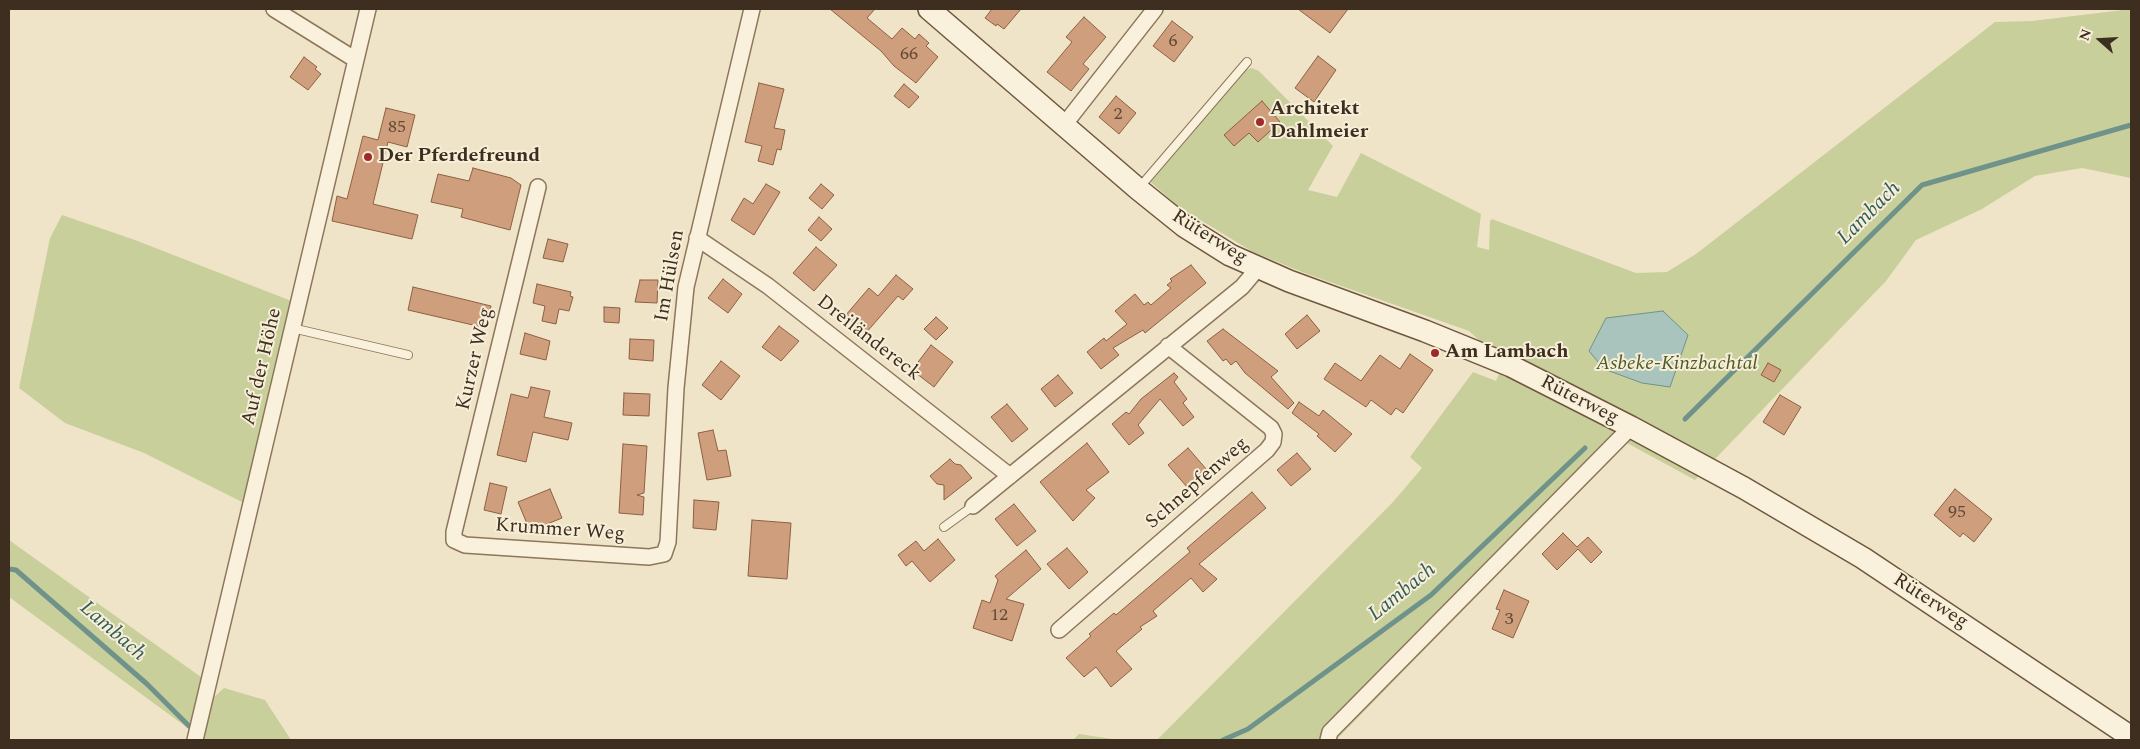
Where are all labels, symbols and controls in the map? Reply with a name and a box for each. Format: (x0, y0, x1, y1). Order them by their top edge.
north arrow (2075, 15, 2125, 65)
text: N (2074, 26, 2097, 44)
house number: 6 (1169, 31, 1177, 53)
house number: 66 (900, 44, 918, 66)
place label: Architekt Dahlmeier (1270, 98, 1368, 145)
house number: 2 (1114, 104, 1122, 126)
marker: Architekt Dahlmeier (1254, 116, 1266, 128)
house number: 85 (388, 117, 406, 139)
place label: Der Pferdefreund (378, 145, 540, 169)
marker: Der Pferdefreund (362, 151, 374, 163)
water label: Lambach (1833, 177, 1907, 251)
street label: Rüterweg (1167, 205, 1251, 271)
street label: Im Hülsen (651, 228, 691, 324)
street label: Dreiländereck (811, 291, 925, 387)
street label: Kurzer Weg (453, 305, 499, 413)
street label: Auf der Höhe (238, 306, 288, 428)
place label: Am Lambach (1445, 341, 1568, 365)
marker: Am Lambach (1429, 347, 1441, 359)
park label: Asbeke-Kinzbachtal (1596, 353, 1758, 377)
street label: Rüterweg (1536, 371, 1622, 431)
street label: Schnepfenweg (1142, 433, 1254, 535)
house number: 95 (1948, 502, 1966, 524)
street label: Krummer Weg (494, 514, 626, 548)
water label: Lambach (1364, 558, 1442, 628)
street label: Rüterweg (1888, 569, 1972, 635)
water label: Lambach (74, 596, 150, 668)
house number: 12 (990, 605, 1008, 627)
house number: 3 (1505, 609, 1513, 631)

